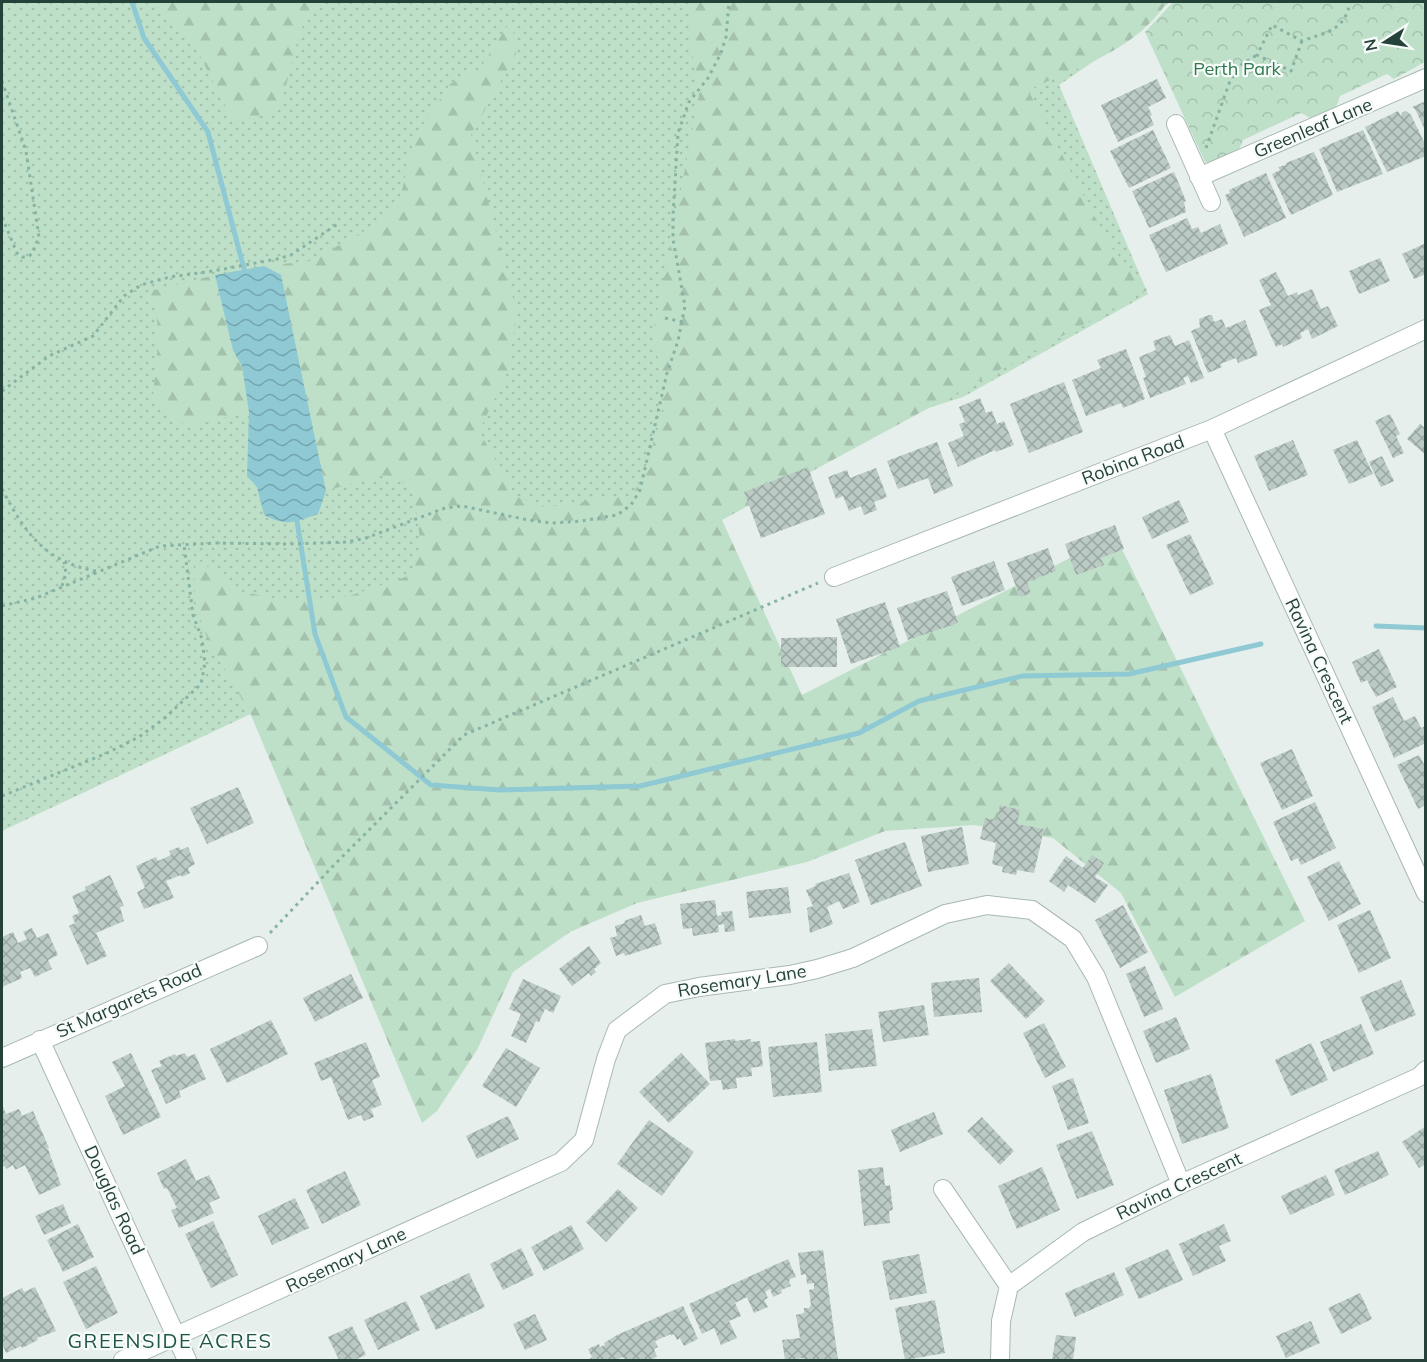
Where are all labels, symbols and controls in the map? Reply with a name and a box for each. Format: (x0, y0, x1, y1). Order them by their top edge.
north arrow (1355, 12, 1415, 72)
text: N (1359, 37, 1381, 53)
park label: Perth Park (1193, 57, 1282, 80)
street label: Greenleaf Lane (1250, 92, 1375, 163)
street label: Robina Road (1078, 429, 1187, 490)
street label: Ravina Crescent (1280, 594, 1359, 727)
street label: St Margarets Road (53, 958, 205, 1043)
street label: Rosemary Lane (676, 959, 808, 1002)
street label: Douglas Road (79, 1142, 150, 1258)
street label: Ravina Crescent (1112, 1146, 1245, 1225)
street label: Rosemary Lane (282, 1222, 410, 1297)
district label: GREENSIDE ACRES (68, 1328, 272, 1353)

